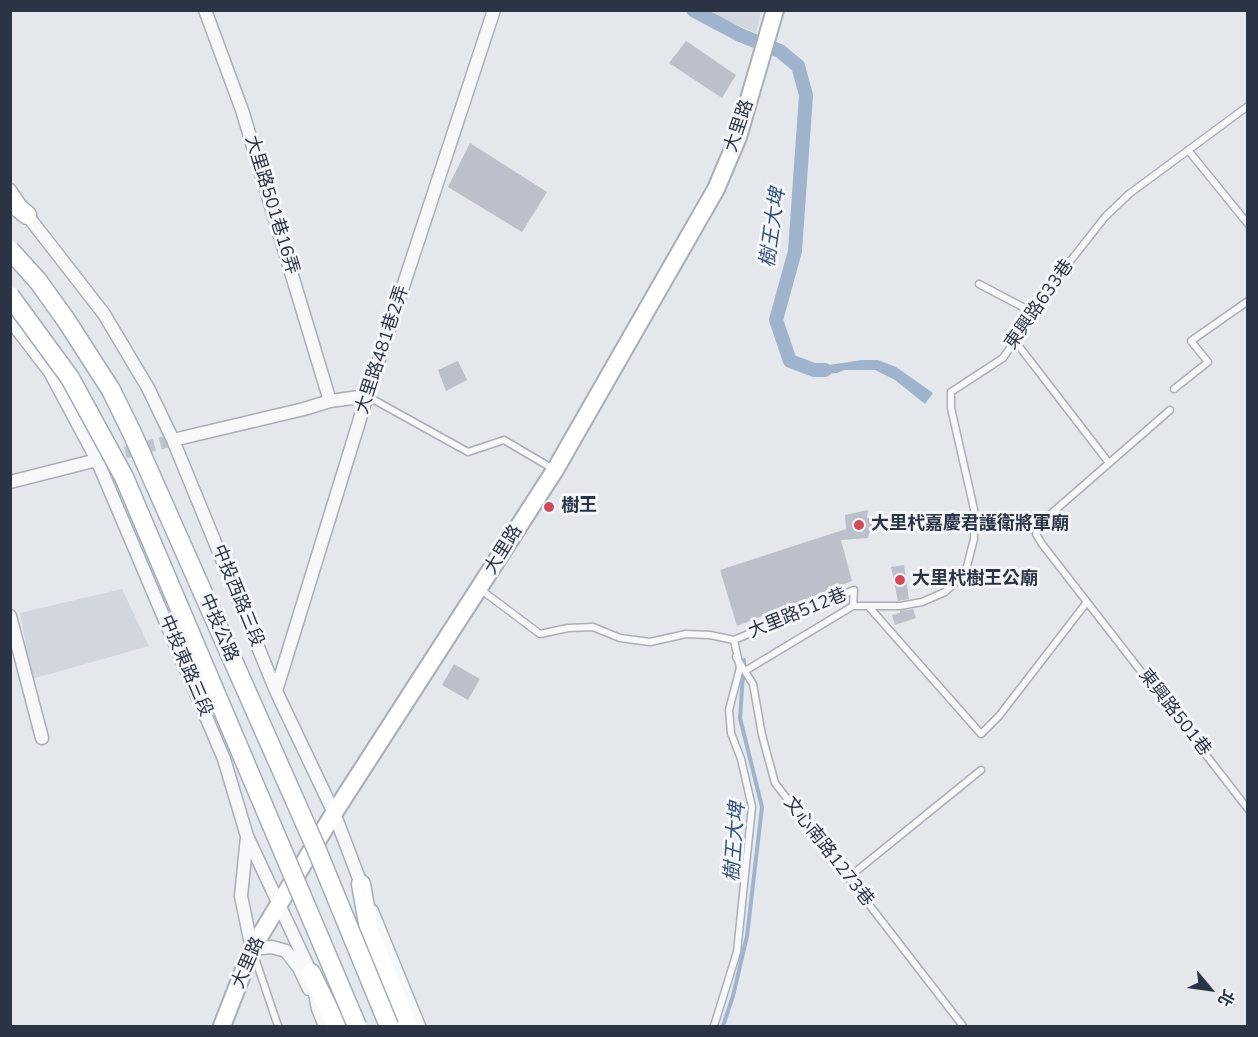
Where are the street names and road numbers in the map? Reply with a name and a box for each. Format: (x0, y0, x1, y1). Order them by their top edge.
street label: 大里路 (721, 97, 759, 155)
street label: 大里路501巷16弄 (240, 133, 302, 277)
street label: 東興路633巷 (1001, 256, 1079, 354)
street label: 大里路481巷2弄 (352, 283, 414, 417)
street label: 大里路 (481, 521, 527, 579)
street label: 中投西路三段 (207, 542, 267, 650)
street label: 大里路512巷 (746, 584, 850, 644)
street label: 中投公路 (194, 591, 242, 665)
street label: 中投東路三段 (154, 612, 216, 720)
street label: 東興路501巷 (1133, 665, 1215, 761)
street label: 文心南路1273巷 (778, 793, 878, 911)
street label: 大里路 (228, 934, 270, 992)

